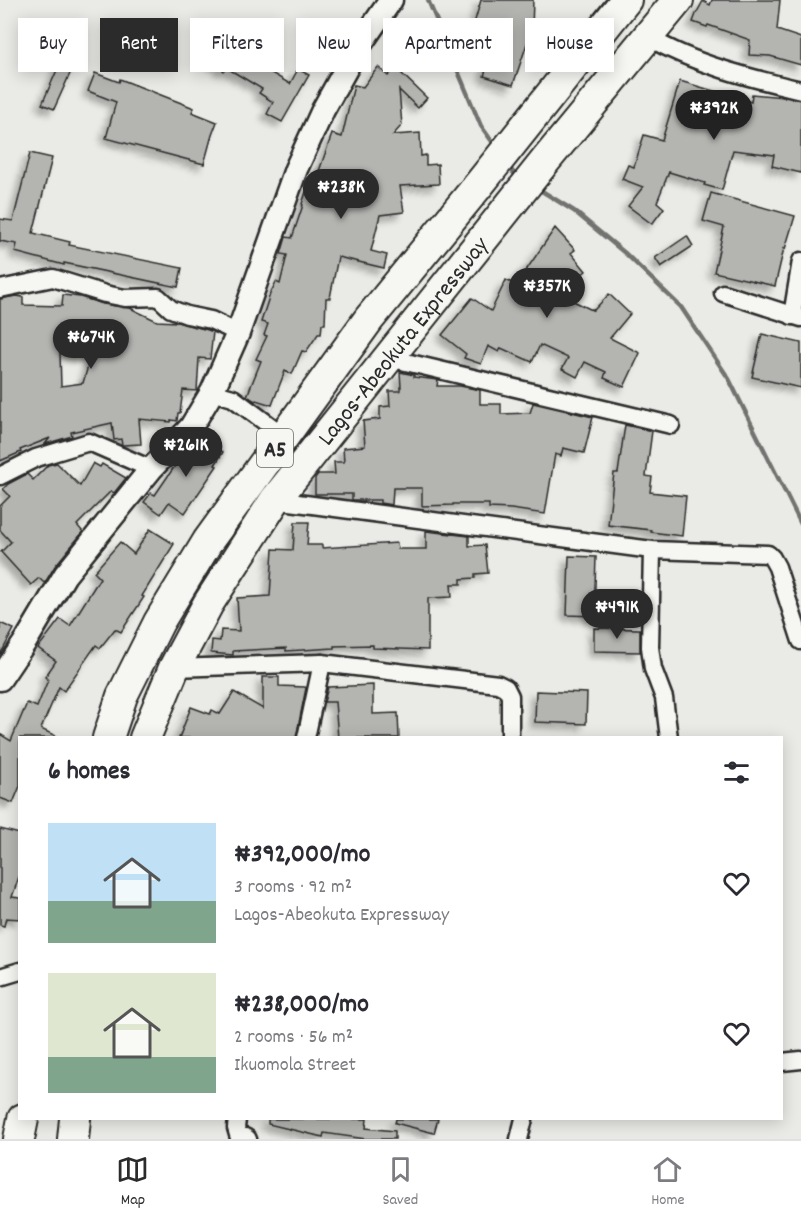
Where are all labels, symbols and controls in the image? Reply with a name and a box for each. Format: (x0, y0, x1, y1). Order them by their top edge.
chip: Buy (18, 18, 88, 72)
chip: Rent (100, 18, 178, 72)
chip: Filters (190, 18, 284, 72)
chip: New (296, 18, 371, 72)
chip: Apartment (383, 18, 513, 72)
chip: House (525, 18, 614, 72)
pin: ₦392K (672, 90, 756, 141)
text: ₦392K (689, 95, 739, 123)
pin: ₦238K (299, 169, 383, 220)
text: ₦238K (317, 174, 365, 202)
street label: Lagos-Abeokuta Expressway (311, 230, 499, 454)
pin: ₦357K (505, 268, 589, 319)
text: ₦357K (523, 273, 571, 301)
pin: ₦674K (49, 319, 133, 370)
text: ₦674K (67, 324, 115, 352)
pin: ₦261K (144, 427, 228, 478)
road number: A5 (257, 429, 293, 467)
text: ₦261K (163, 432, 209, 460)
pin: ₦491K (575, 589, 659, 640)
text: ₦491K (595, 594, 639, 622)
text: 6 homes (48, 754, 130, 791)
icon: filters (720, 756, 753, 789)
text: ₦392,000/mo (234, 837, 370, 874)
icon: home (96, 847, 168, 919)
icon: heart (720, 867, 753, 900)
text: 3 rooms · 92 m² (234, 874, 352, 902)
text: Lagos-Abeokuta Expressway (234, 902, 449, 930)
text: ₦238,000/mo (234, 987, 369, 1024)
icon: home (96, 997, 168, 1069)
icon: heart (720, 1017, 753, 1050)
text: 2 rooms · 56 m² (234, 1024, 353, 1052)
text: Ikuomola Street (234, 1052, 356, 1080)
tab: Map (116, 1153, 149, 1212)
tab: Saved (382, 1153, 418, 1212)
tab: Home (651, 1153, 685, 1212)

